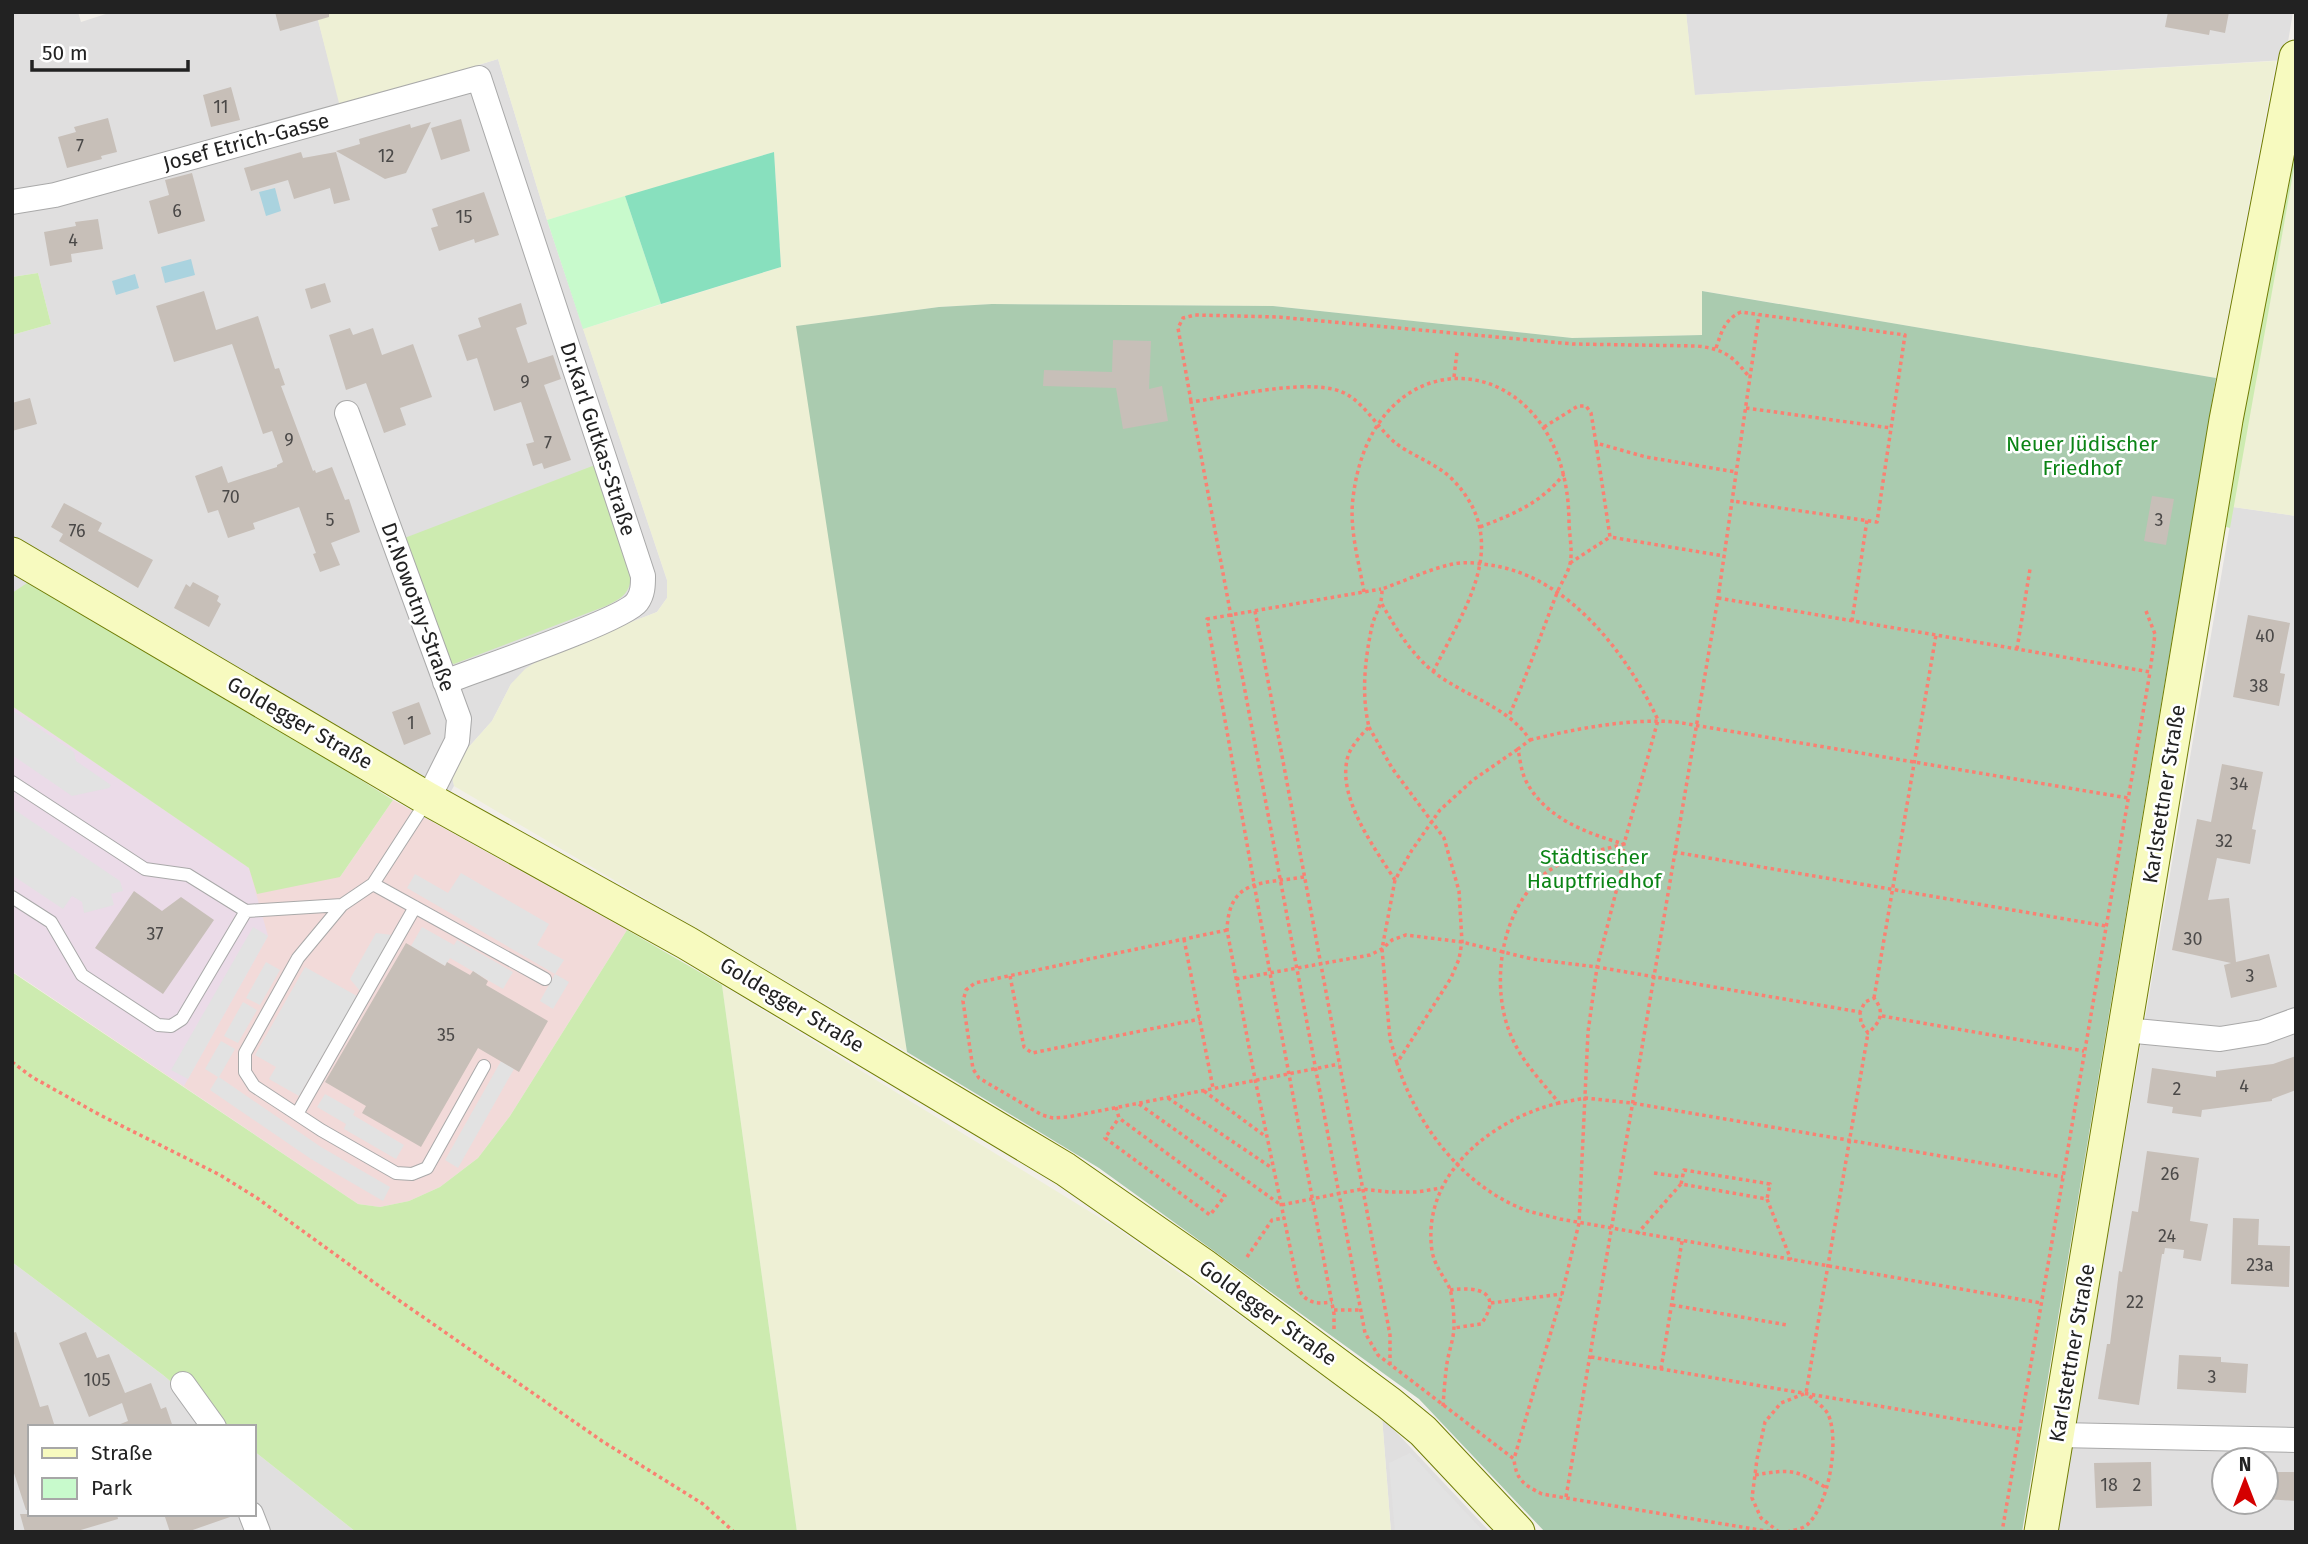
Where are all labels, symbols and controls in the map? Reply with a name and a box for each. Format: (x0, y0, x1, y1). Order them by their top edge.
scale bar (32, 28, 187, 72)
text: 50 m (42, 40, 88, 66)
house number: 11 (213, 96, 229, 118)
street label: Josef Etrich-Gasse (160, 107, 332, 177)
house number: 7 (76, 135, 84, 157)
house number: 12 (378, 145, 394, 167)
house number: 6 (172, 200, 182, 222)
house number: 15 (456, 206, 472, 228)
house number: 4 (68, 229, 78, 251)
street label: Dr.Karl Gutkas-Straße (554, 339, 642, 539)
house number: 9 (520, 371, 530, 393)
house number: 9 (284, 429, 294, 451)
park label: Neuer Jüdischer Friedhof (2006, 431, 2158, 481)
house number: 7 (544, 432, 552, 454)
house number: 70 (222, 486, 240, 508)
house number: 5 (325, 509, 335, 531)
house number: 3 (2155, 509, 2163, 531)
street label: Dr.Nowotny-Straße (375, 519, 461, 695)
house number: 76 (68, 520, 86, 542)
house number: 40 (2255, 625, 2275, 647)
street label: Goldegger Straße (223, 671, 377, 775)
house number: 38 (2250, 675, 2269, 697)
street label: Karlstettner Straße (2137, 703, 2191, 885)
house number: 1 (407, 712, 415, 734)
house number: 34 (2230, 773, 2249, 795)
house number: 32 (2215, 830, 2233, 852)
park label: Städtischer Hauptfriedhof (1527, 844, 1663, 894)
house number: 37 (147, 923, 163, 945)
house number: 30 (2183, 928, 2203, 950)
street label: Goldegger Straße (715, 952, 869, 1058)
house number: 3 (2246, 965, 2254, 987)
house number: 35 (437, 1024, 455, 1046)
house number: 4 (2239, 1075, 2249, 1097)
house number: 2 (2173, 1078, 2182, 1100)
house number: 26 (2161, 1163, 2179, 1185)
house number: 24 (2158, 1225, 2176, 1247)
street label: Goldegger Straße (1194, 1254, 1342, 1372)
house number: 23a (2246, 1254, 2274, 1276)
street label: Karlstettner Straße (2044, 1262, 2100, 1444)
house number: 22 (2126, 1291, 2144, 1313)
house number: 3 (2208, 1366, 2216, 1388)
house number: 105 (84, 1369, 110, 1391)
legend (28, 1425, 256, 1516)
text: Straße (91, 1440, 153, 1466)
north arrow (2210, 1446, 2280, 1516)
text: N (2239, 1453, 2251, 1476)
house number: 18 (2100, 1474, 2118, 1496)
house number: 2 (2133, 1474, 2142, 1496)
text: Park (91, 1475, 133, 1501)

